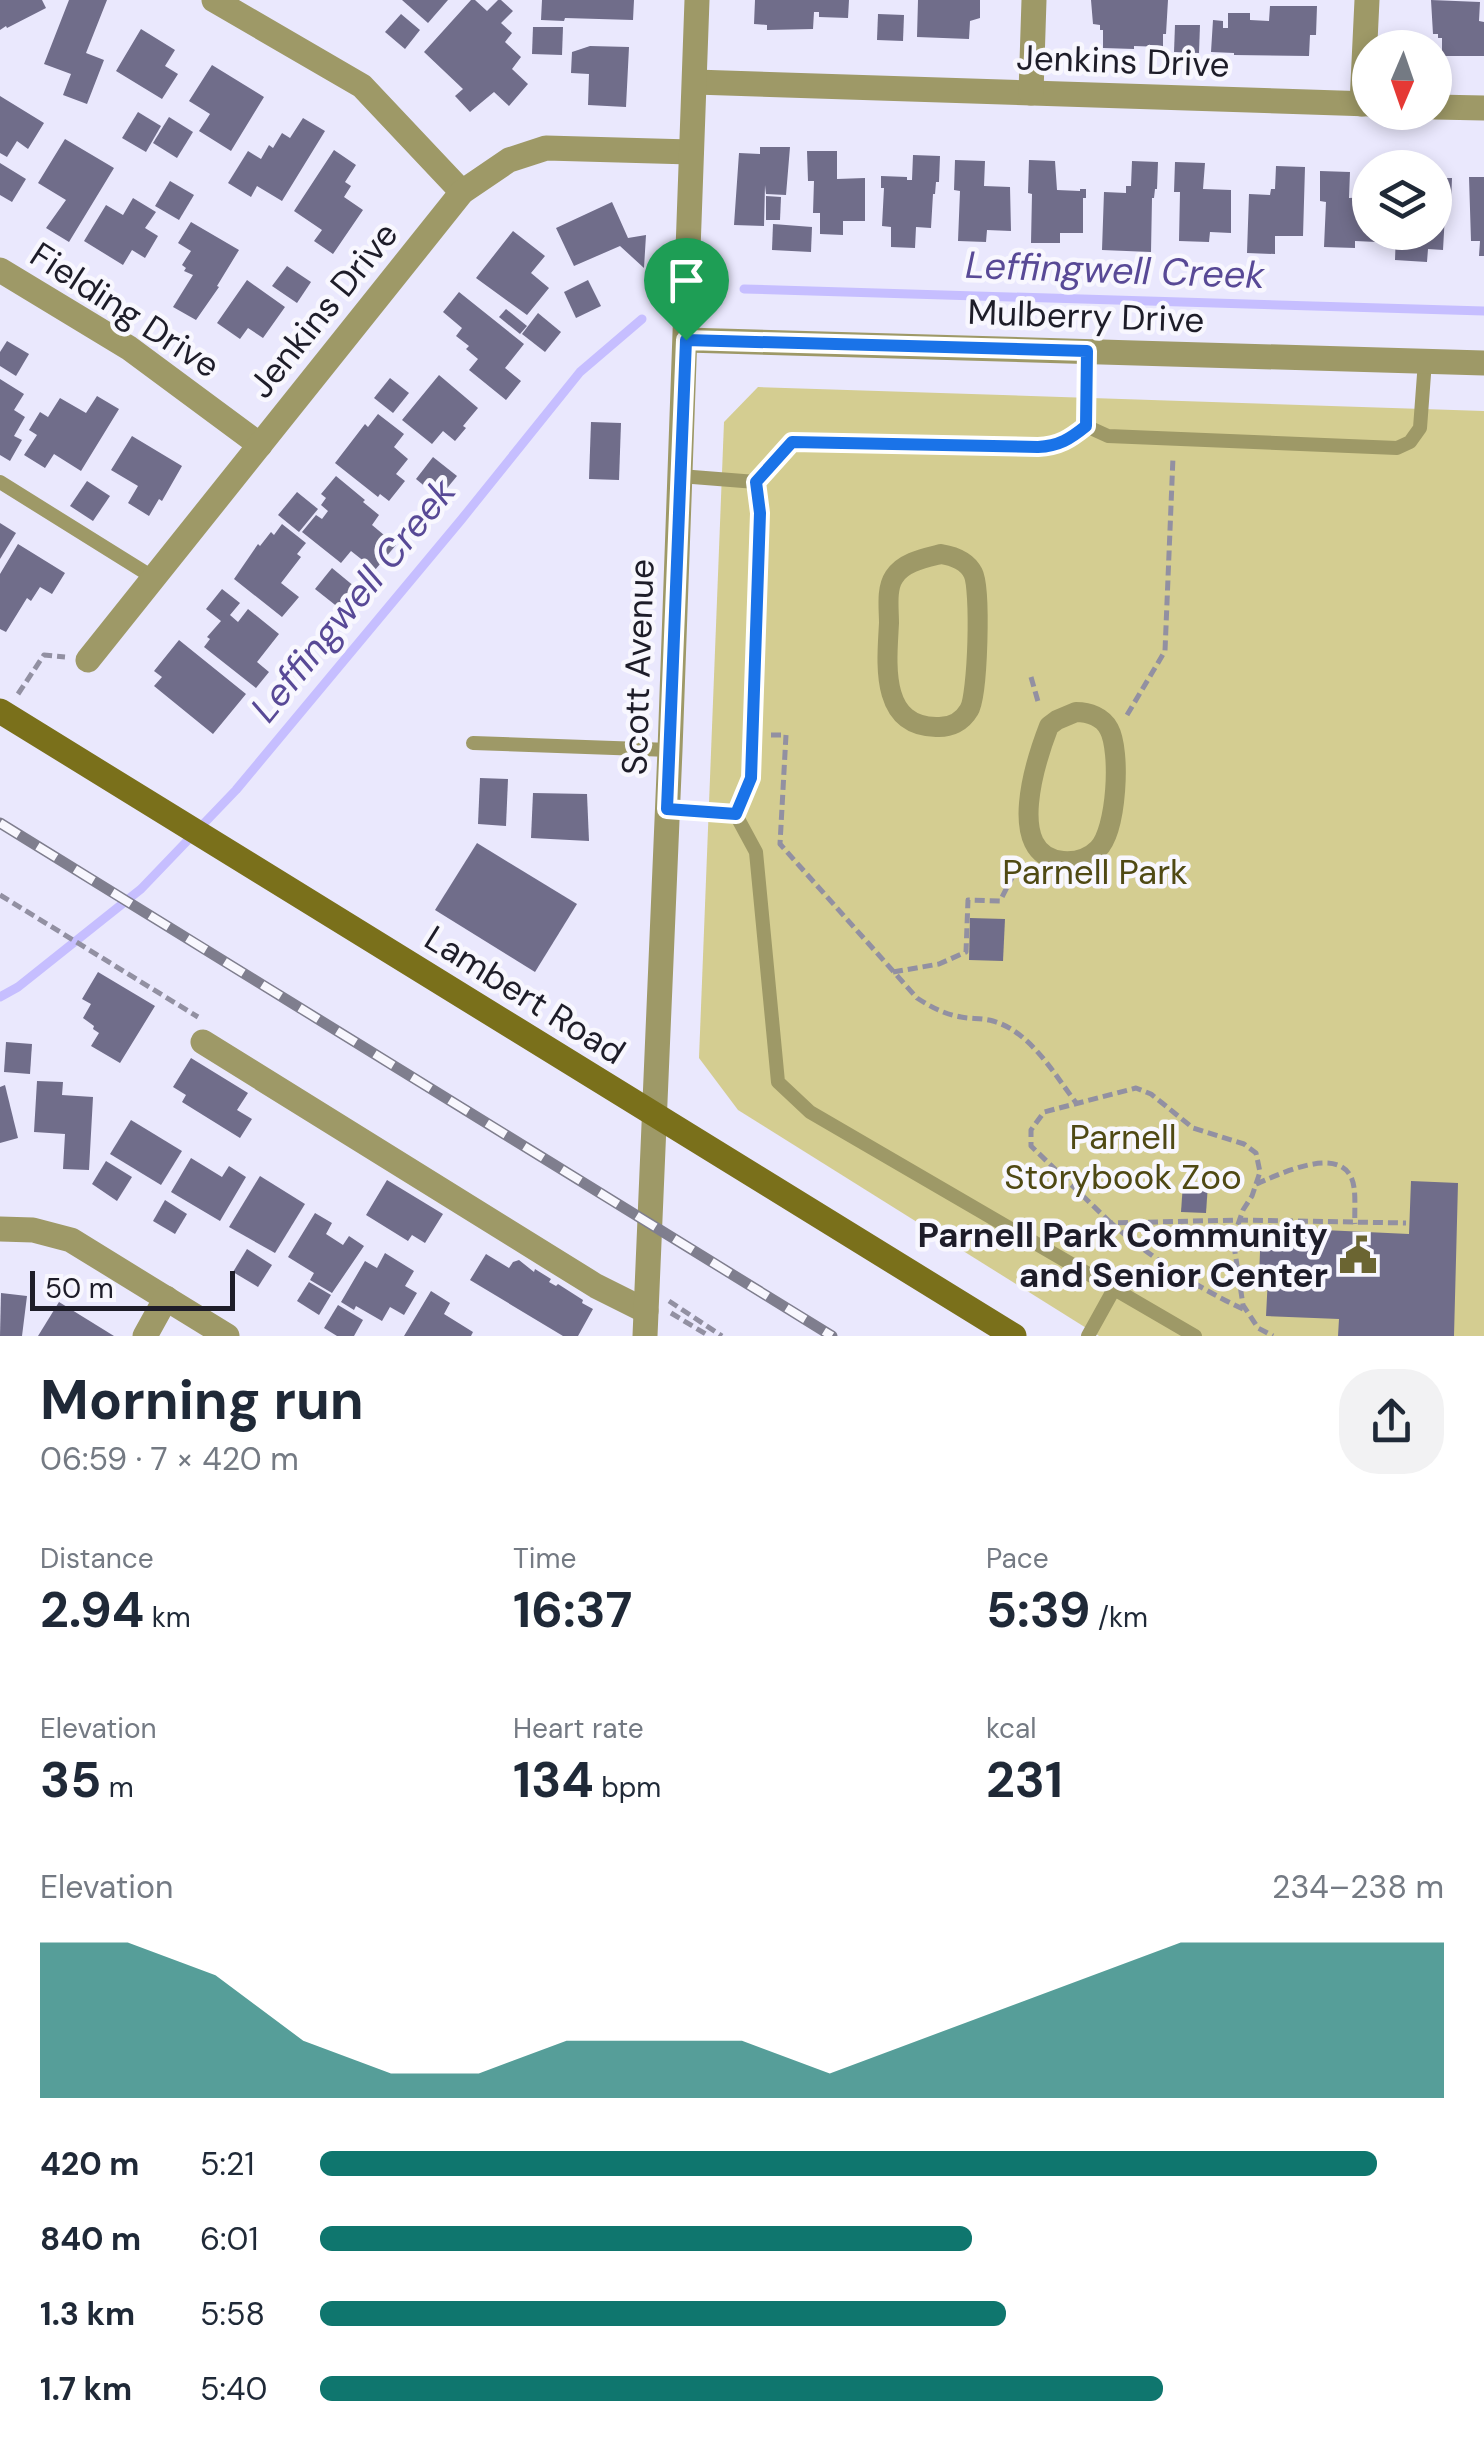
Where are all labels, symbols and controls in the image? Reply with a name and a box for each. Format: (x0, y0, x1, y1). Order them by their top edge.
north arrow (1352, 30, 1452, 130)
map controls (1352, 30, 1452, 250)
street label: Jenkins Drive (1016, 34, 1230, 88)
button: layers (1352, 150, 1452, 250)
street label: Jenkins Drive (238, 213, 408, 407)
street label: Fielding Drive (21, 232, 229, 388)
pin (644, 238, 729, 341)
water label: Leffingwell Creek (964, 240, 1266, 300)
icon: arrive (659, 253, 714, 308)
street label: Mulberry Drive (967, 289, 1205, 343)
water label: Leffingwell Creek (239, 467, 467, 732)
street label: Scott Avenue (611, 558, 665, 776)
park label: Parnell Park (1002, 849, 1188, 895)
street label: Lambert Road (416, 915, 634, 1075)
park label: Parnell Storybook Zoo (1004, 1114, 1242, 1200)
place label: Parnell Park Community and Senior Center (918, 1212, 1328, 1298)
public building icon: Parnell Park Community and Senior Center (1337, 1234, 1379, 1276)
scale bar (30, 1266, 235, 1310)
text: 50 m (45, 1270, 114, 1307)
text: Morning run (40, 1364, 364, 1436)
button: share (1339, 1369, 1444, 1474)
text: 06:59 · 7 × 420 m (40, 1438, 299, 1480)
text: Distance (40, 1540, 154, 1577)
text: Time (513, 1540, 576, 1577)
text: Pace (986, 1540, 1049, 1577)
text: 2.94 (40, 1577, 144, 1643)
text: 16:37 (513, 1577, 632, 1643)
text: 5:39 (986, 1577, 1091, 1643)
text: km (144, 1599, 191, 1636)
text: /km (1091, 1599, 1148, 1636)
text: Elevation (40, 1710, 157, 1747)
text: Heart rate (513, 1710, 644, 1747)
text: kcal (986, 1710, 1037, 1747)
text: 35 (40, 1747, 101, 1813)
text: 134 (513, 1747, 594, 1813)
text: 231 (986, 1747, 1063, 1813)
text: m (101, 1769, 134, 1806)
text: bpm (594, 1769, 661, 1806)
text: Elevation (40, 1866, 173, 1908)
text: 234–238 m (1272, 1866, 1444, 1908)
text: 420 m (40, 2143, 139, 2185)
text: 5:21 (200, 2143, 254, 2185)
text: 840 m (40, 2218, 141, 2260)
text: 6:01 (200, 2218, 258, 2260)
text: 1.3 km (40, 2293, 135, 2335)
text: 5:58 (200, 2293, 265, 2335)
text: 1.7 km (40, 2368, 132, 2410)
text: 5:40 (200, 2368, 267, 2410)

